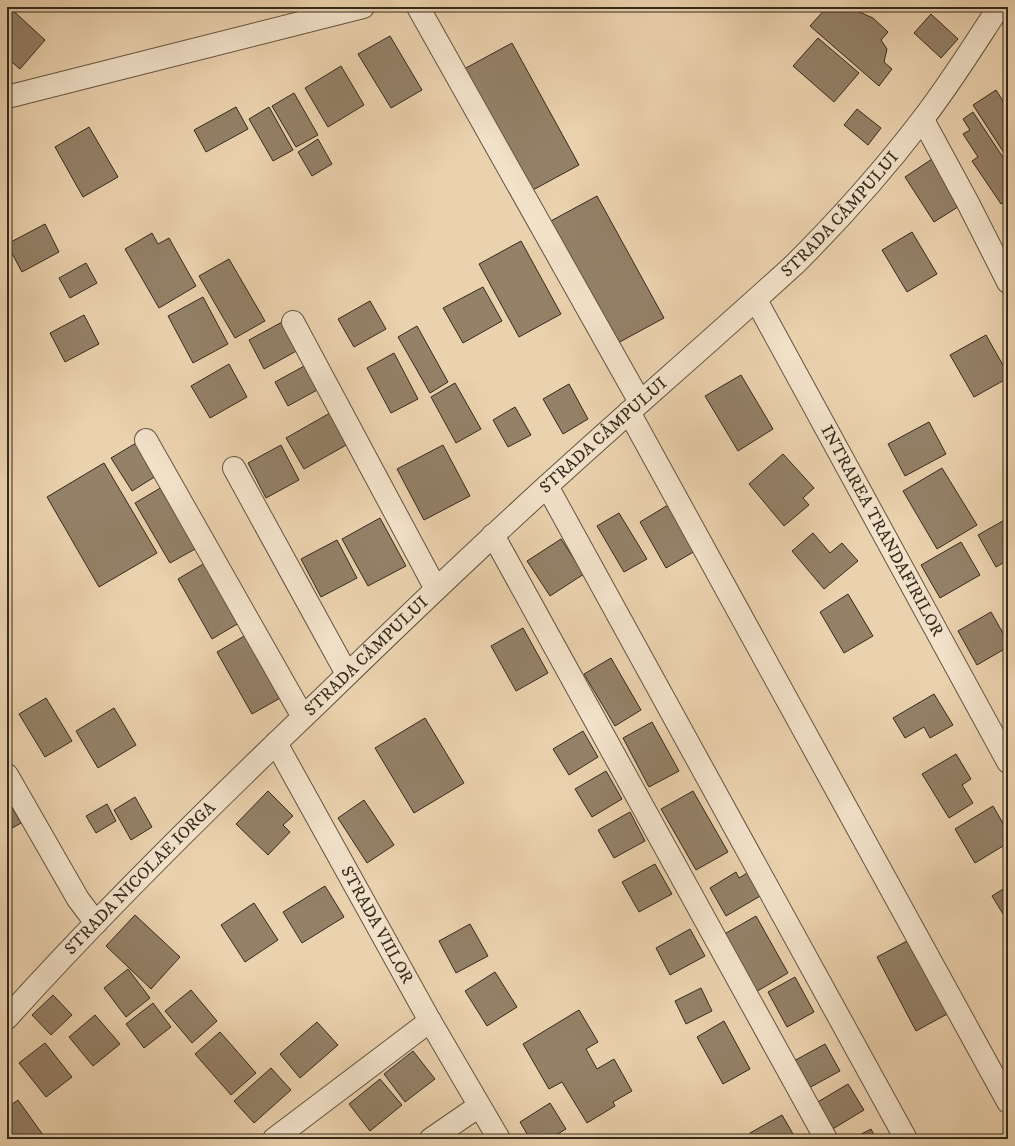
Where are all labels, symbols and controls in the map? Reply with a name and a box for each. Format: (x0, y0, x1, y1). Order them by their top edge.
street label: STRADA CÂMPULUI (776, 147, 904, 282)
street label: STRADA CÂMPULUI (535, 373, 672, 498)
street label: INTRAREA TRANDAFIRILOR (815, 421, 949, 641)
street label: STRADA CÂMPULUI (300, 591, 433, 721)
street label: STRADA NICOLAE IORGA (60, 797, 220, 960)
street label: STRADA VIILOR (335, 862, 419, 988)

